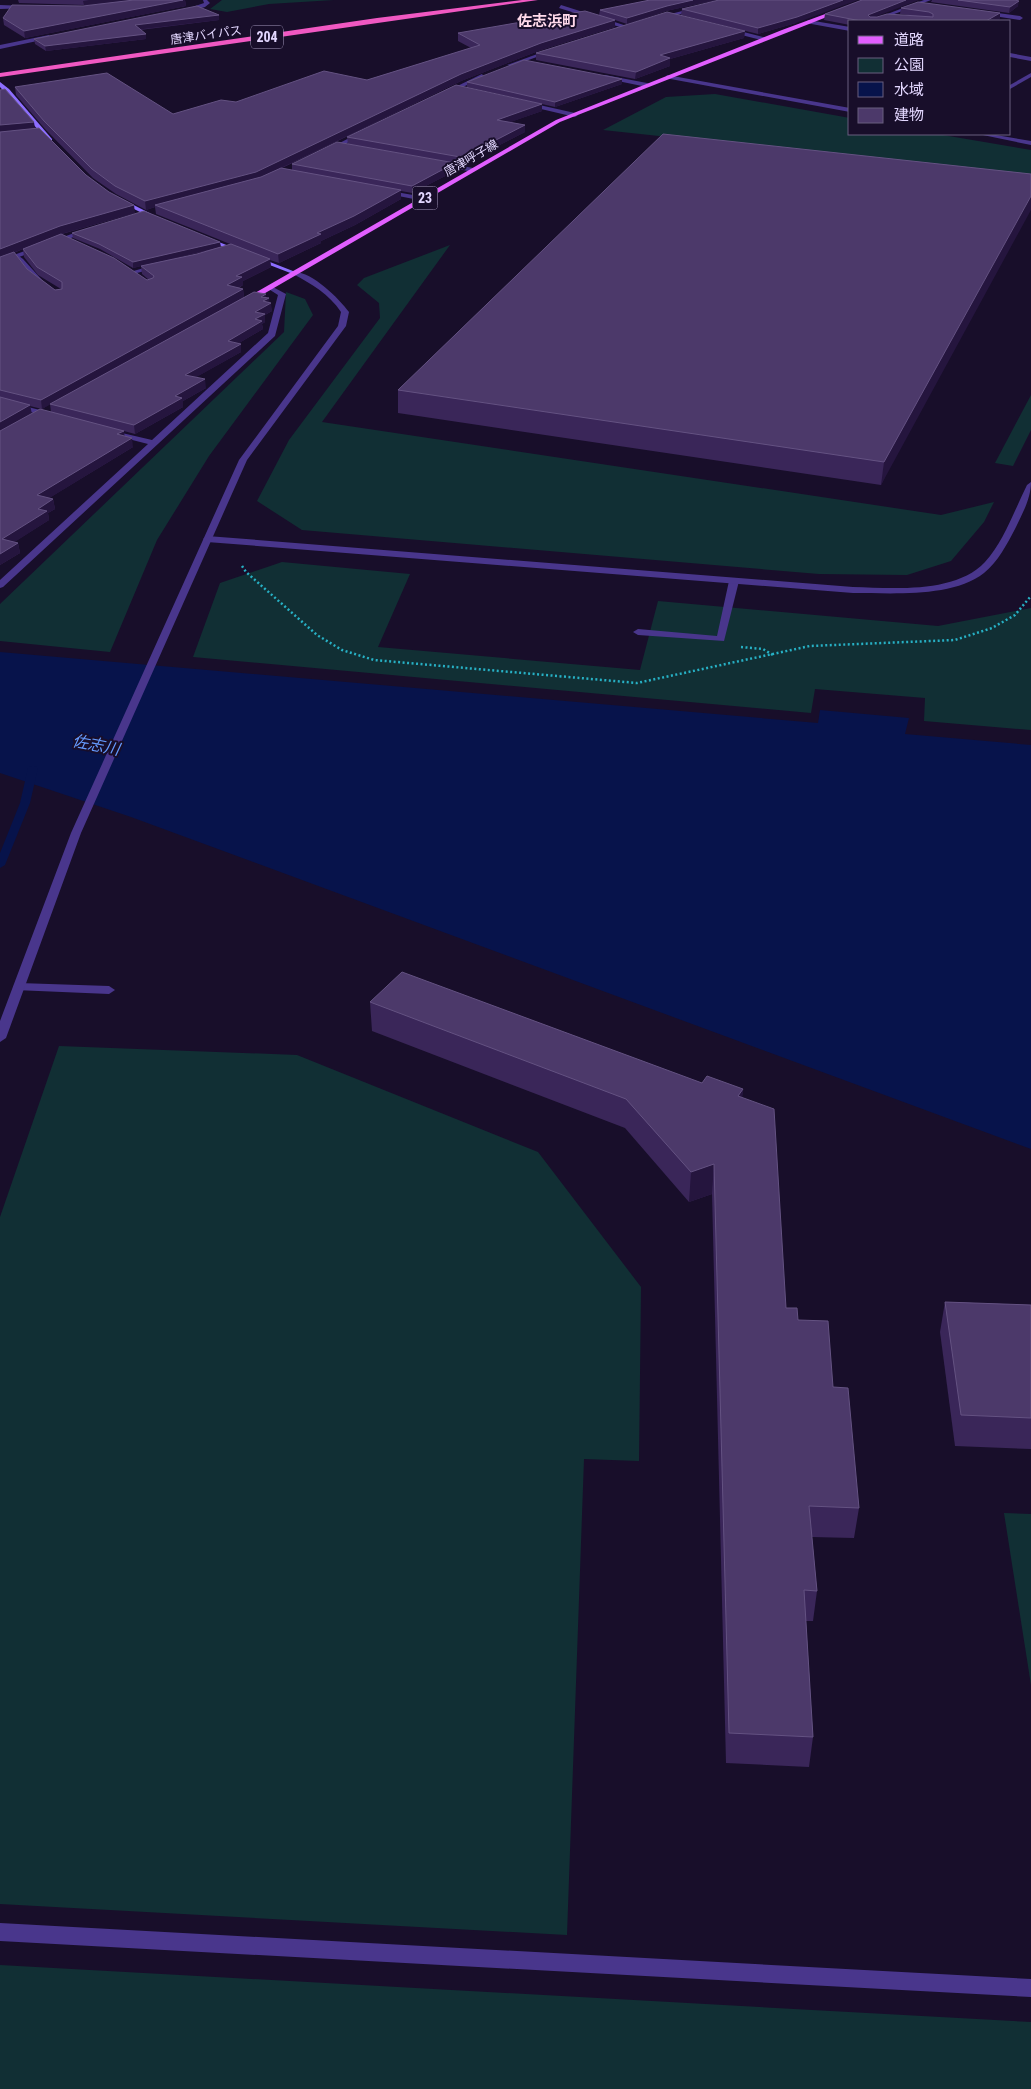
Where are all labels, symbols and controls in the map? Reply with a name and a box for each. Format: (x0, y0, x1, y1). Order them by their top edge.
district label: 佐志浜町 (517, 12, 577, 30)
legend (848, 20, 1011, 135)
street label: 唐津バイパス (169, 23, 243, 47)
road number: 204 (251, 26, 283, 48)
text: 道路 (894, 31, 924, 49)
text: 公園 (894, 56, 924, 74)
text: 水域 (894, 81, 924, 99)
text: 建物 (894, 106, 924, 124)
street label: 唐津呼子線 (442, 137, 500, 179)
road number: 23 (412, 187, 438, 210)
water label: 佐志川 (71, 731, 123, 759)

